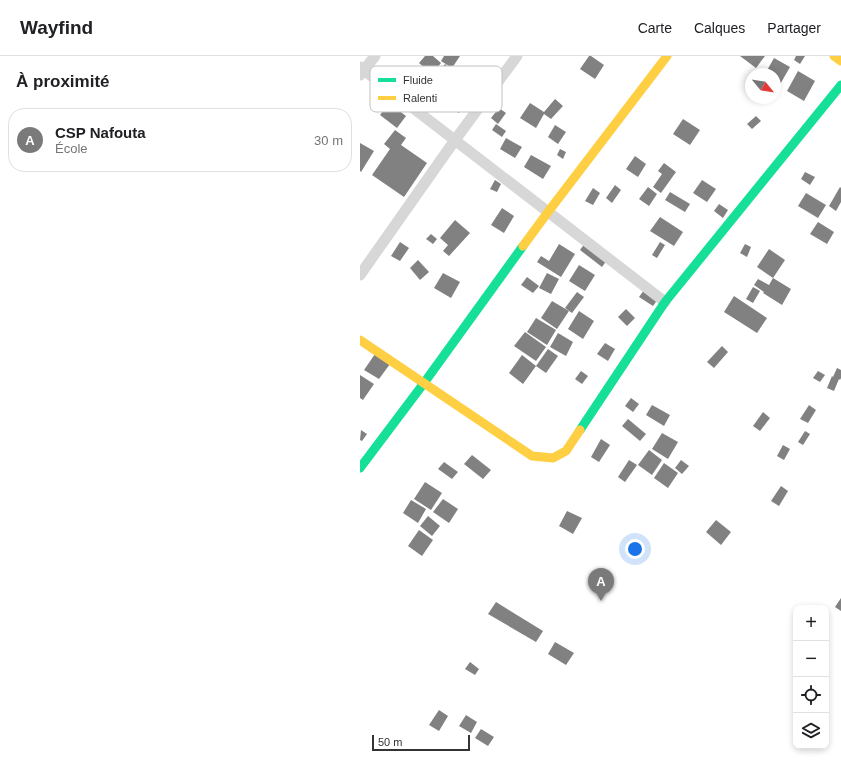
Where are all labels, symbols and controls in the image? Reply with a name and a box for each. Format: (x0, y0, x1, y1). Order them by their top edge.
text: Wayfind (20, 17, 93, 38)
text: Carte (638, 20, 672, 36)
text: Calques (694, 20, 745, 36)
text: Partager (767, 20, 821, 36)
legend (370, 66, 502, 112)
north arrow (745, 68, 781, 104)
text: À proximité (16, 72, 110, 91)
text: Fluide (403, 74, 433, 86)
text: Ralenti (403, 92, 437, 104)
text: CSP Nafouta (55, 124, 146, 141)
text: A (25, 133, 35, 148)
text: 30 m (314, 133, 343, 148)
text: École (55, 141, 88, 156)
your location (625, 539, 645, 559)
pin: A (588, 568, 614, 601)
map controls (793, 605, 829, 749)
button: + (793, 605, 829, 641)
button: − (793, 641, 829, 677)
button: locate (793, 677, 829, 713)
button: layers (793, 713, 829, 749)
scale bar (372, 733, 470, 752)
text: 50 m (378, 736, 402, 748)

